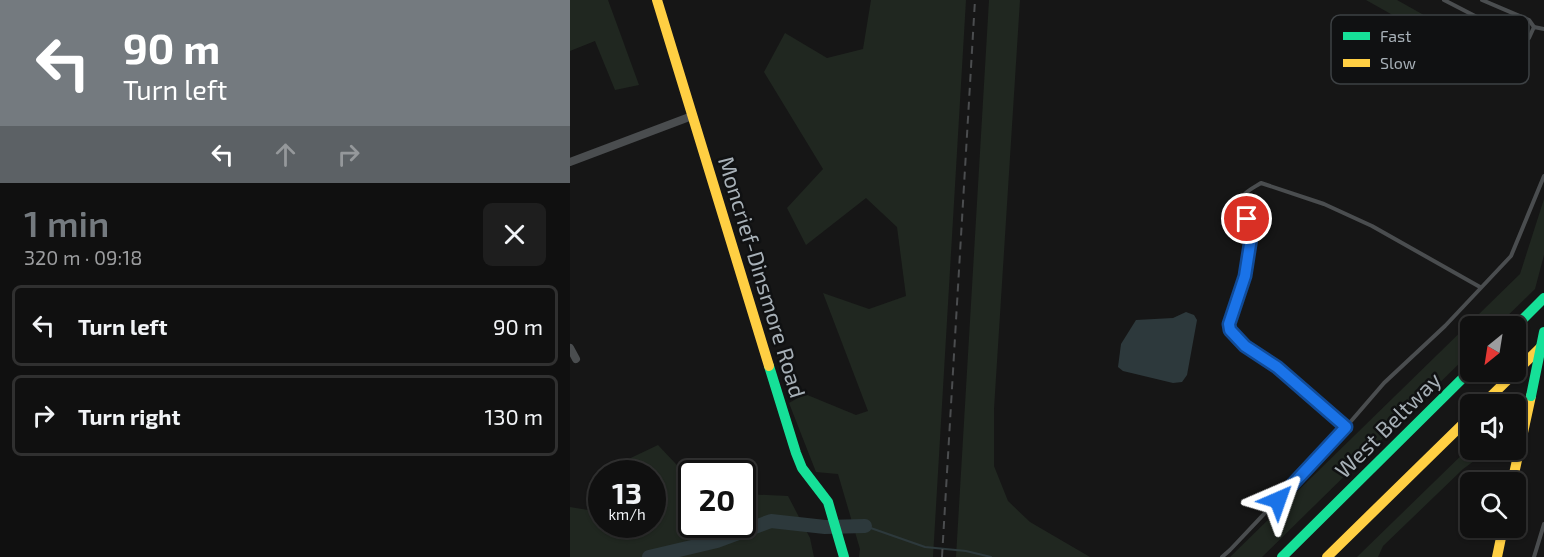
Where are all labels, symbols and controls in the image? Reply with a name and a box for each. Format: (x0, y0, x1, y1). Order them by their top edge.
legend (1331, 15, 1529, 84)
text: 90 m (123, 22, 220, 72)
icon: left (24, 24, 102, 102)
text: Fast (1380, 26, 1411, 45)
text: Slow (1380, 53, 1416, 72)
text: Turn left (123, 73, 227, 105)
icon: left (206, 138, 239, 171)
icon: ahead (269, 138, 302, 171)
icon: right (332, 138, 365, 171)
street label: Moncrief-Dinsmore Road (714, 153, 812, 400)
pin (1221, 193, 1272, 244)
text: 1 min (24, 201, 109, 244)
icon: arrive (1230, 202, 1263, 235)
button: close (483, 203, 546, 266)
text: 320 m · 09:18 (24, 245, 142, 269)
icon: left (27, 309, 60, 342)
text: Turn left (78, 313, 167, 339)
text: 90 m (493, 313, 543, 339)
north arrow (1460, 316, 1526, 382)
map controls (1460, 316, 1526, 538)
street label: West Beltway (1329, 366, 1446, 483)
button: sound (1460, 394, 1526, 460)
icon: right (27, 399, 60, 432)
text: Turn right (78, 403, 180, 429)
text: 130 m (485, 403, 543, 429)
speed limit sign: 20 (678, 460, 756, 538)
position arrow (1246, 468, 1310, 532)
button: search (1460, 472, 1526, 538)
text: 13 (612, 474, 642, 510)
text: km/h (608, 505, 646, 523)

